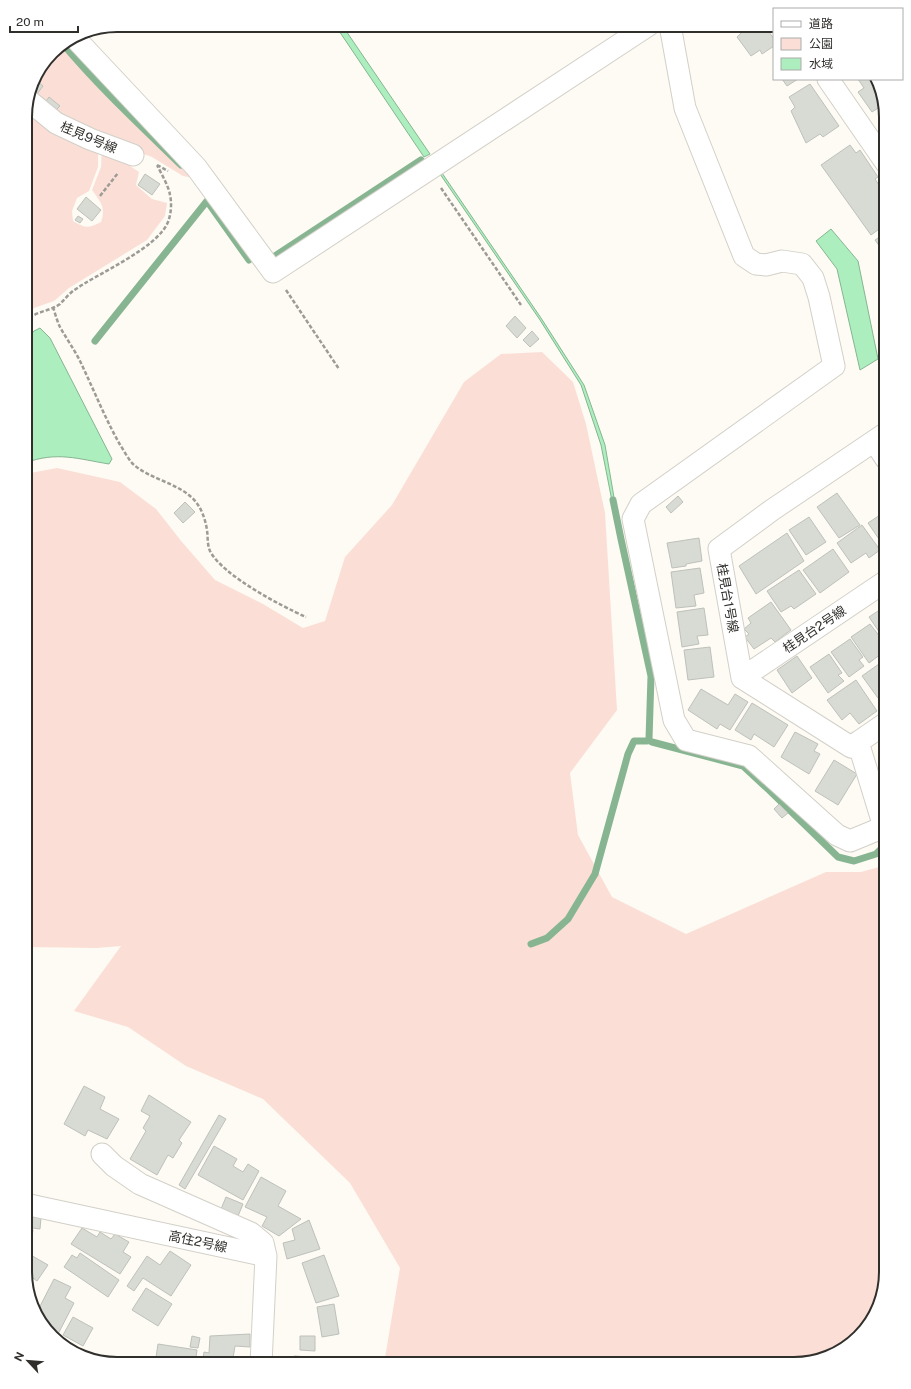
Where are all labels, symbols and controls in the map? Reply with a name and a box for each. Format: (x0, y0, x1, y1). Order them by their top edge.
scale bar (10, 8, 78, 34)
legend (773, 8, 903, 80)
text: 20 m (16, 15, 44, 29)
text: 道路 (809, 17, 833, 31)
text: 公園 (809, 37, 833, 51)
text: 水域 (809, 57, 833, 71)
street label: 桂見9号線 (58, 119, 119, 156)
street label: 桂見台1号線 (714, 562, 741, 634)
street label: 桂見台2号線 (780, 603, 849, 656)
street label: 高住2号線 (167, 1228, 229, 1255)
north arrow (8, 1341, 48, 1381)
text: N (12, 1350, 26, 1363)

